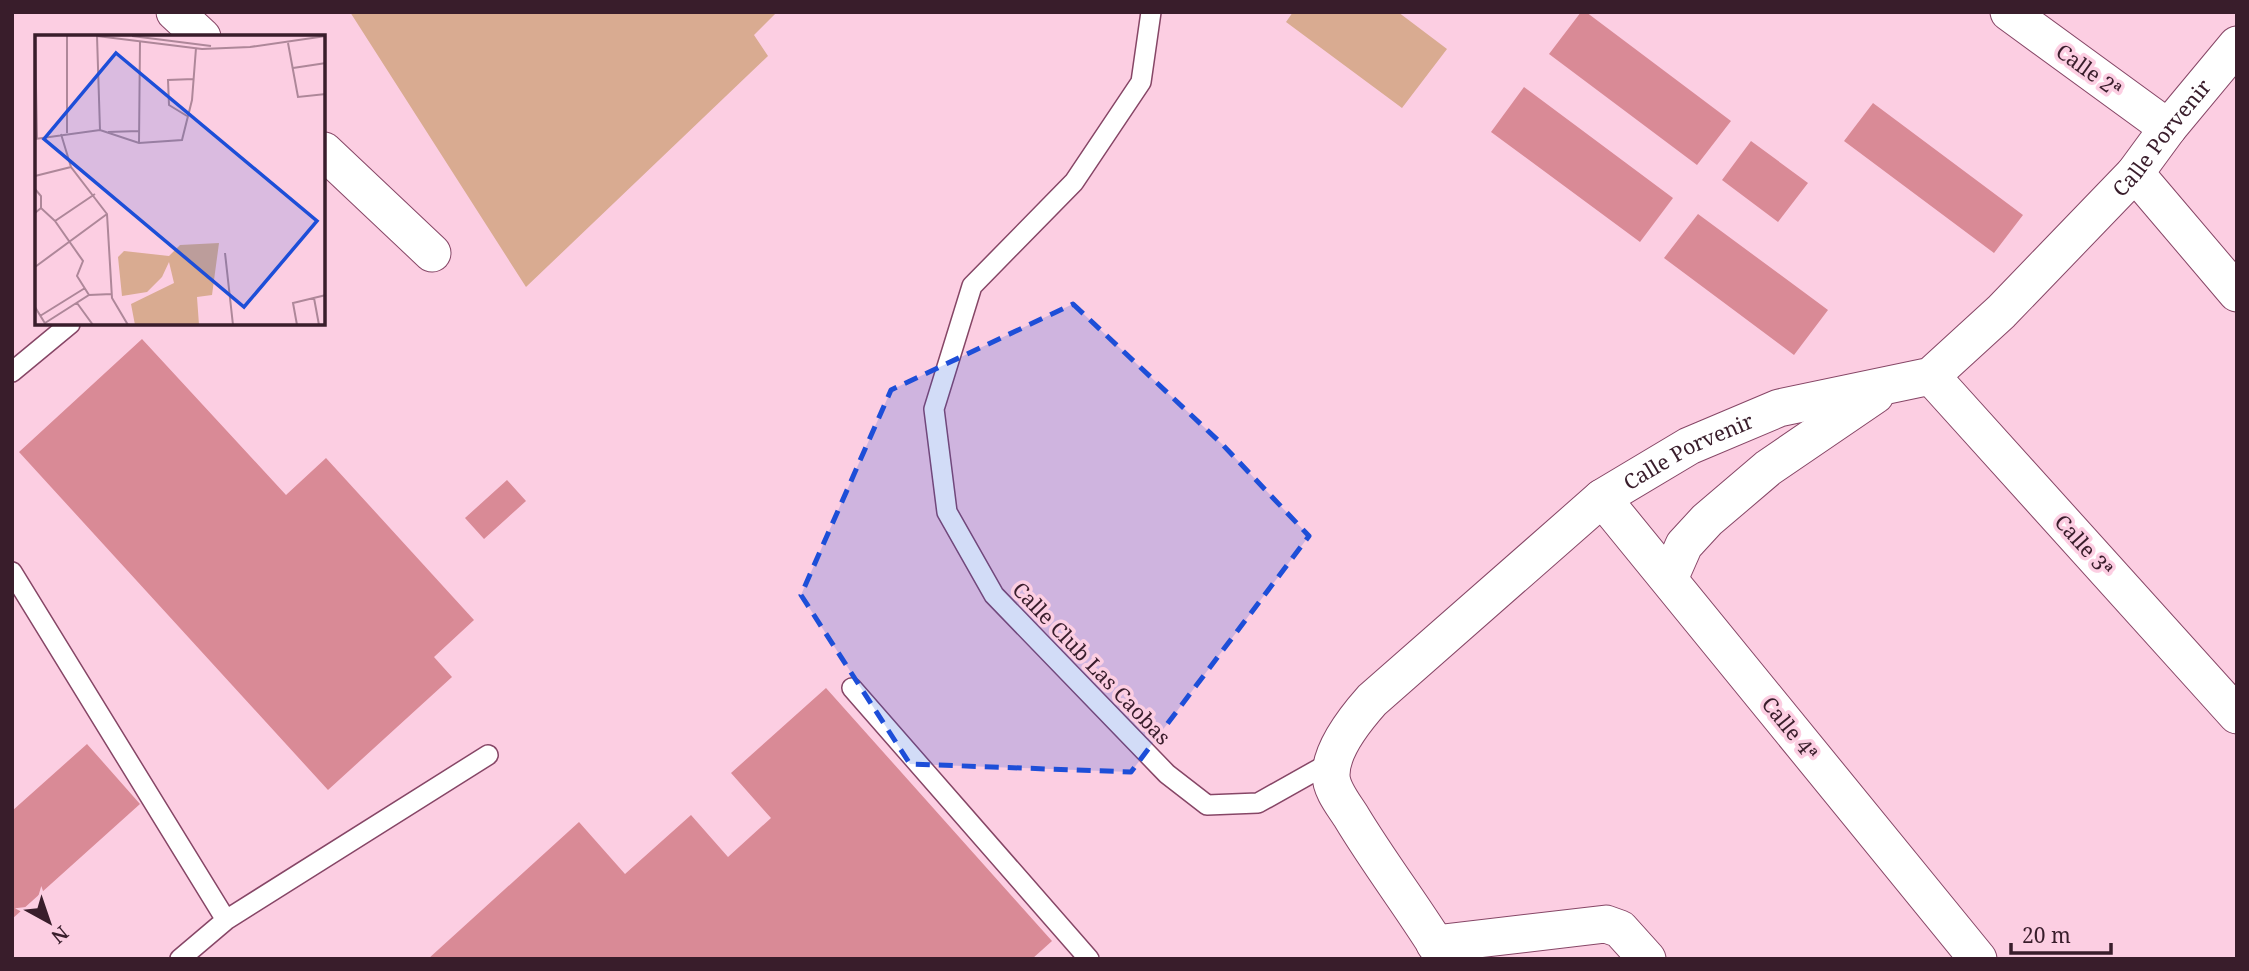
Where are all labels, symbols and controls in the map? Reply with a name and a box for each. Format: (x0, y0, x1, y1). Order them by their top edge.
inset map (35, 35, 326, 326)
street label: Calle 2ª (2051, 37, 2127, 103)
street label: Calle Porvenir (2106, 73, 2217, 202)
street label: Calle Porvenir (1618, 406, 1758, 496)
street label: Calle 3ª (2049, 508, 2119, 582)
street label: Calle Club Las Caobas (1007, 575, 1177, 751)
street label: Calle 4ª (1756, 690, 1824, 766)
north arrow (14, 887, 84, 957)
scale bar (2011, 912, 2111, 956)
text: N (46, 920, 74, 950)
text: 20 m (2022, 921, 2071, 949)

